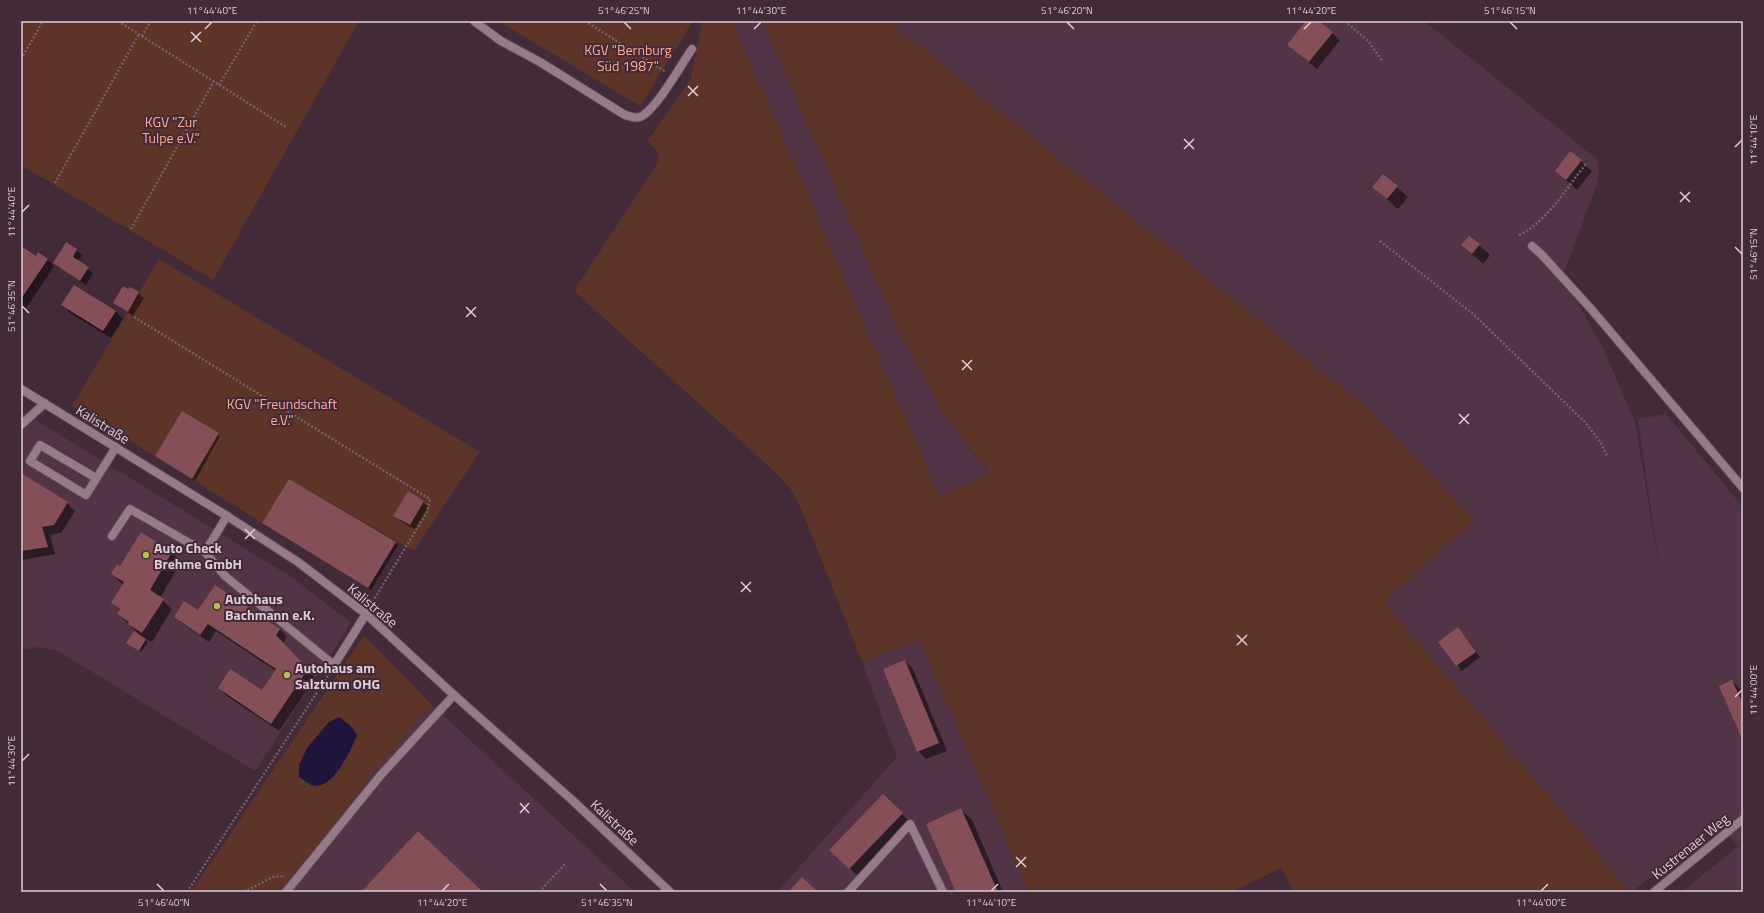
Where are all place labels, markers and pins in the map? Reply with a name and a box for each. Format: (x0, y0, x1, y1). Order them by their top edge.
place label: Auto Check Brehme GmbH (154, 537, 242, 574)
marker: Auto Check Brehme GmbH (141, 550, 151, 560)
place label: Autohaus Bachmann e.K. (225, 588, 315, 625)
marker: Autohaus Bachmann e.K. (212, 601, 222, 611)
place label: Autohaus am Salzturm OHG (295, 657, 380, 694)
marker: Autohaus am Salzturm OHG (282, 670, 292, 680)

